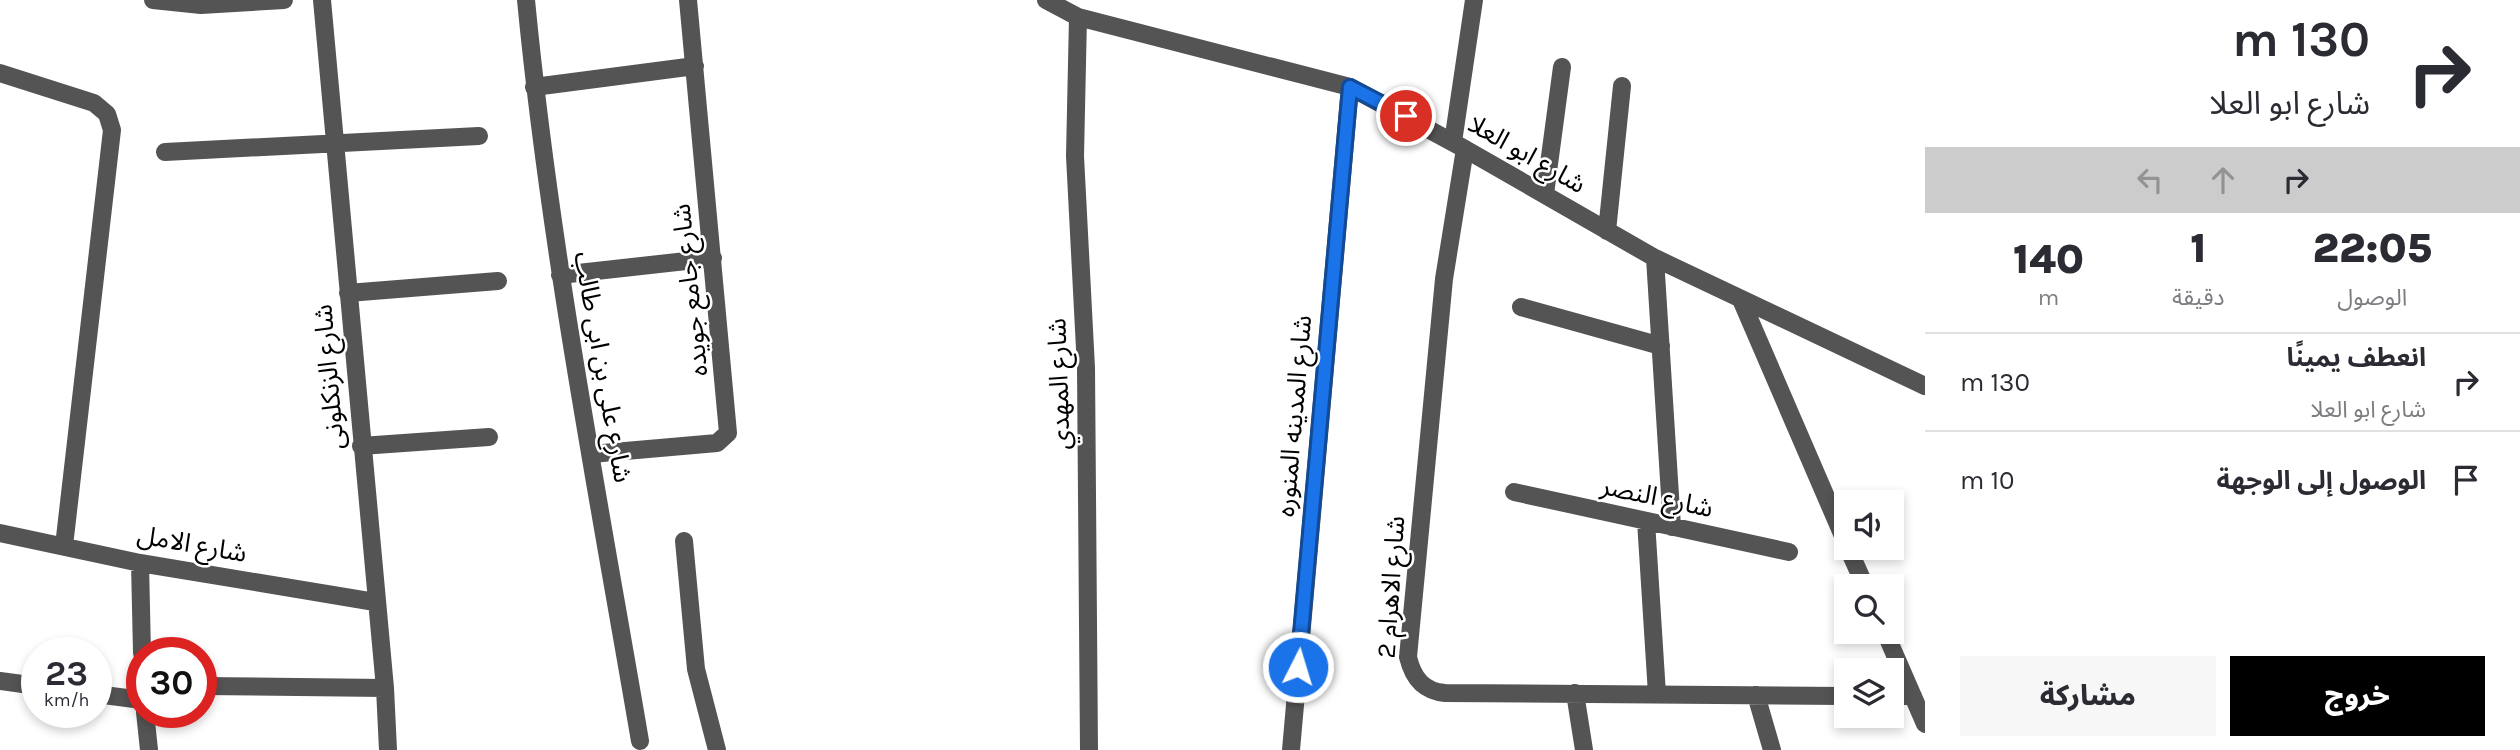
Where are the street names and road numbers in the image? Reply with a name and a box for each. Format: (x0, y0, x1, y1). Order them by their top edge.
street label: شارع ابو العلا (1461, 108, 1591, 203)
street label: شارع جامع جويده (666, 202, 718, 378)
street label: شارع على بن ابى طالب (564, 249, 639, 485)
street label: شارع الزنكلونى (307, 303, 354, 451)
street label: شارع المدينه المنوره (1270, 314, 1321, 518)
street label: شارع المهدي (1041, 318, 1081, 450)
street label: شارع النصر (1597, 470, 1716, 527)
street label: شارع الاهرام 2 (1371, 515, 1415, 660)
street label: شارع الامل (134, 519, 249, 572)

